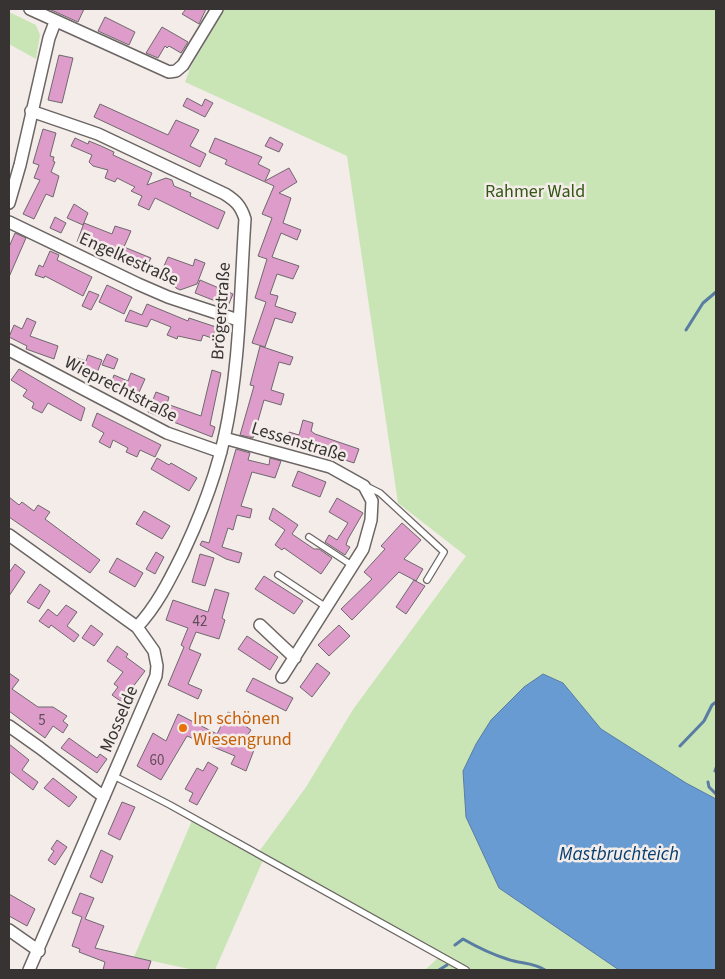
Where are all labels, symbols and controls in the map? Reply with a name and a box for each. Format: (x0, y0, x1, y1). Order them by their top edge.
park label: Rahmer Wald (485, 179, 585, 204)
street label: Engelkestraße (75, 226, 183, 292)
street label: Brögerstraße (205, 261, 237, 361)
street label: Wieprechtstraße (60, 350, 182, 428)
street label: Lessenstraße (248, 416, 350, 468)
house number: 42 (193, 611, 207, 632)
street label: Mosselde (94, 682, 144, 756)
place label: Im schönen Wiesengrund (193, 706, 292, 752)
house number: 5 (38, 710, 46, 731)
marker: Im schönen Wiesengrund (177, 722, 189, 734)
house number: 60 (150, 750, 164, 771)
water label: Mastbruchteich (559, 841, 679, 868)

